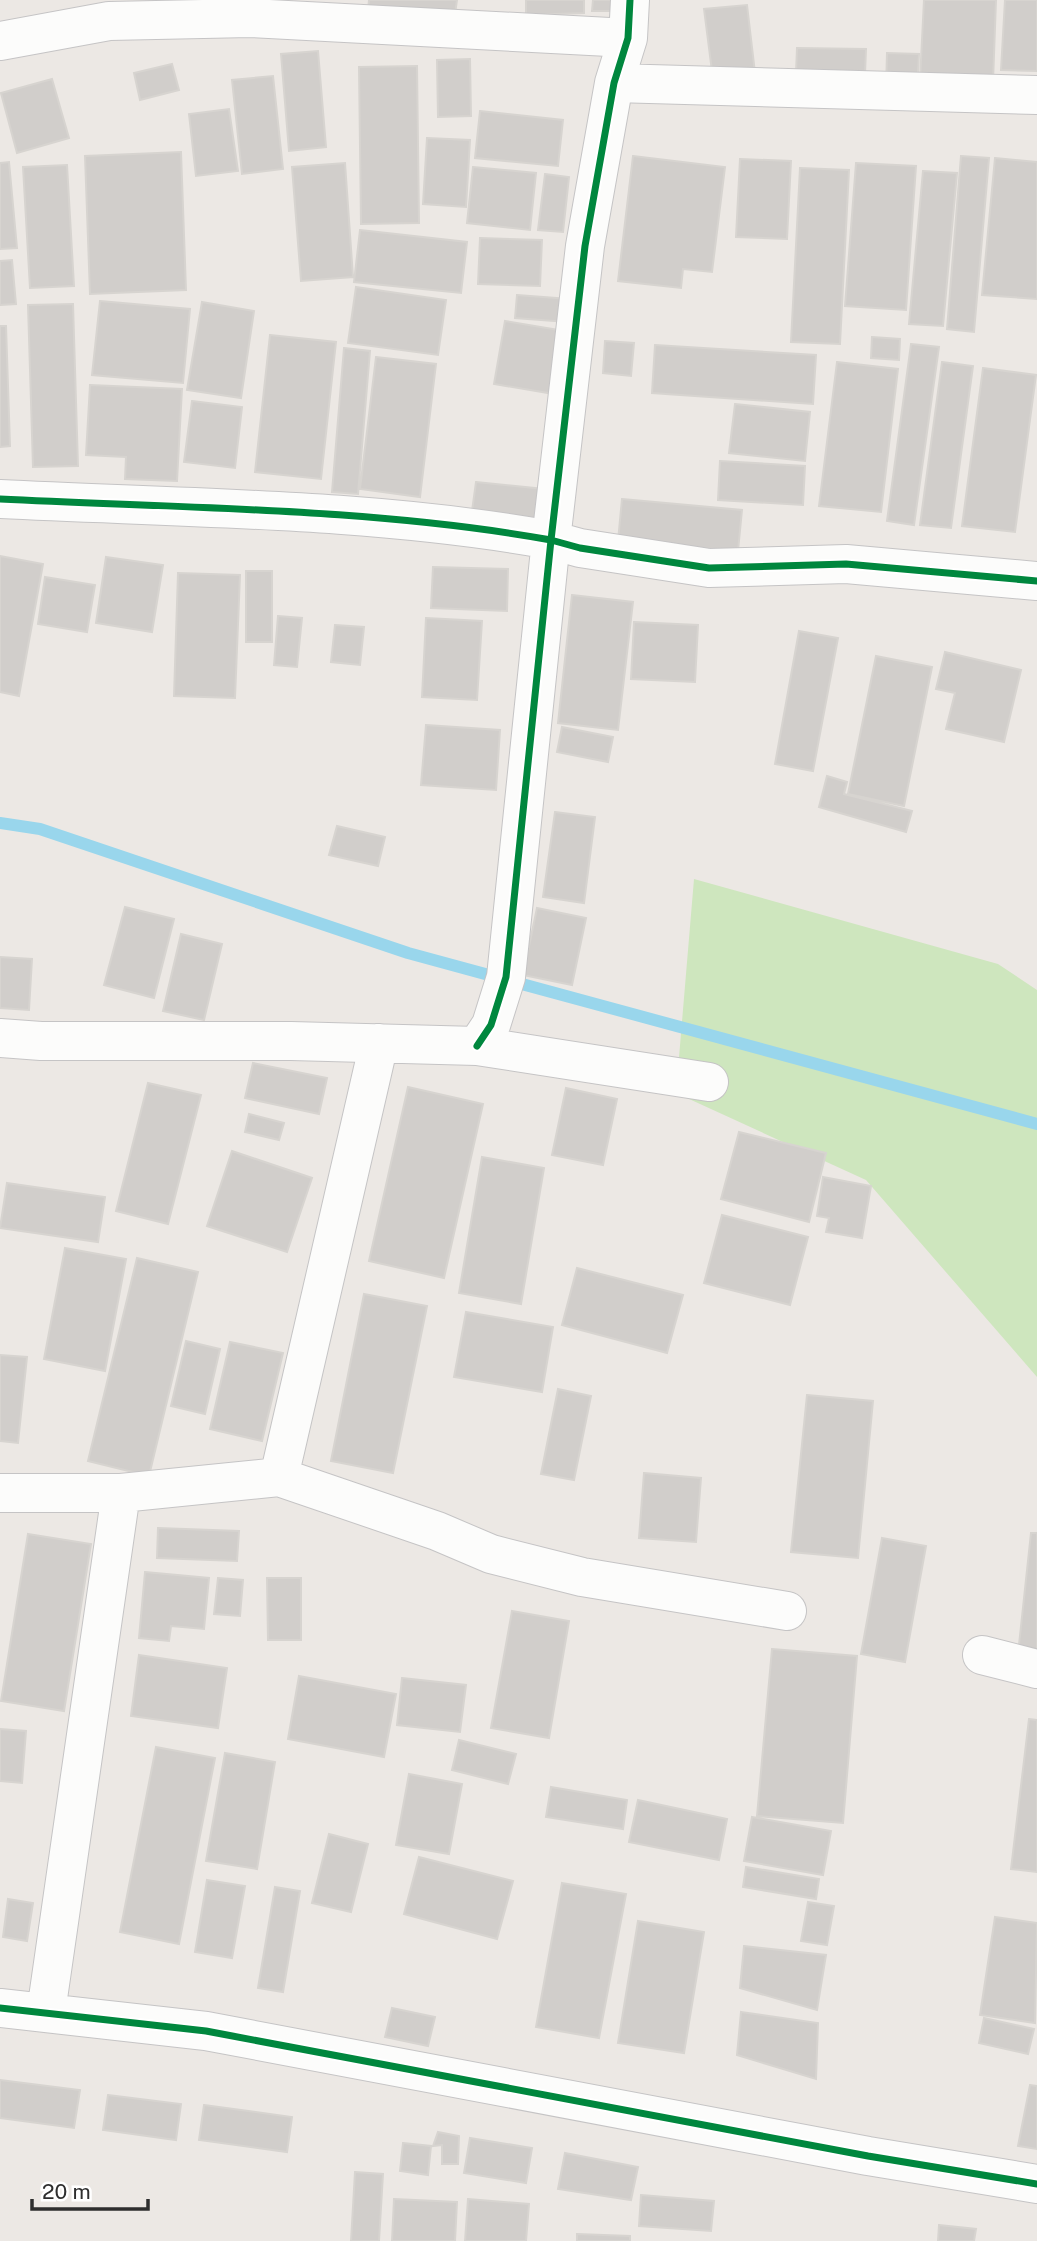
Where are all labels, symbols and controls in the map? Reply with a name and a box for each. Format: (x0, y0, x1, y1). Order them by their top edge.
scale bar (32, 2168, 147, 2212)
text: 20 m (42, 2179, 91, 2204)

